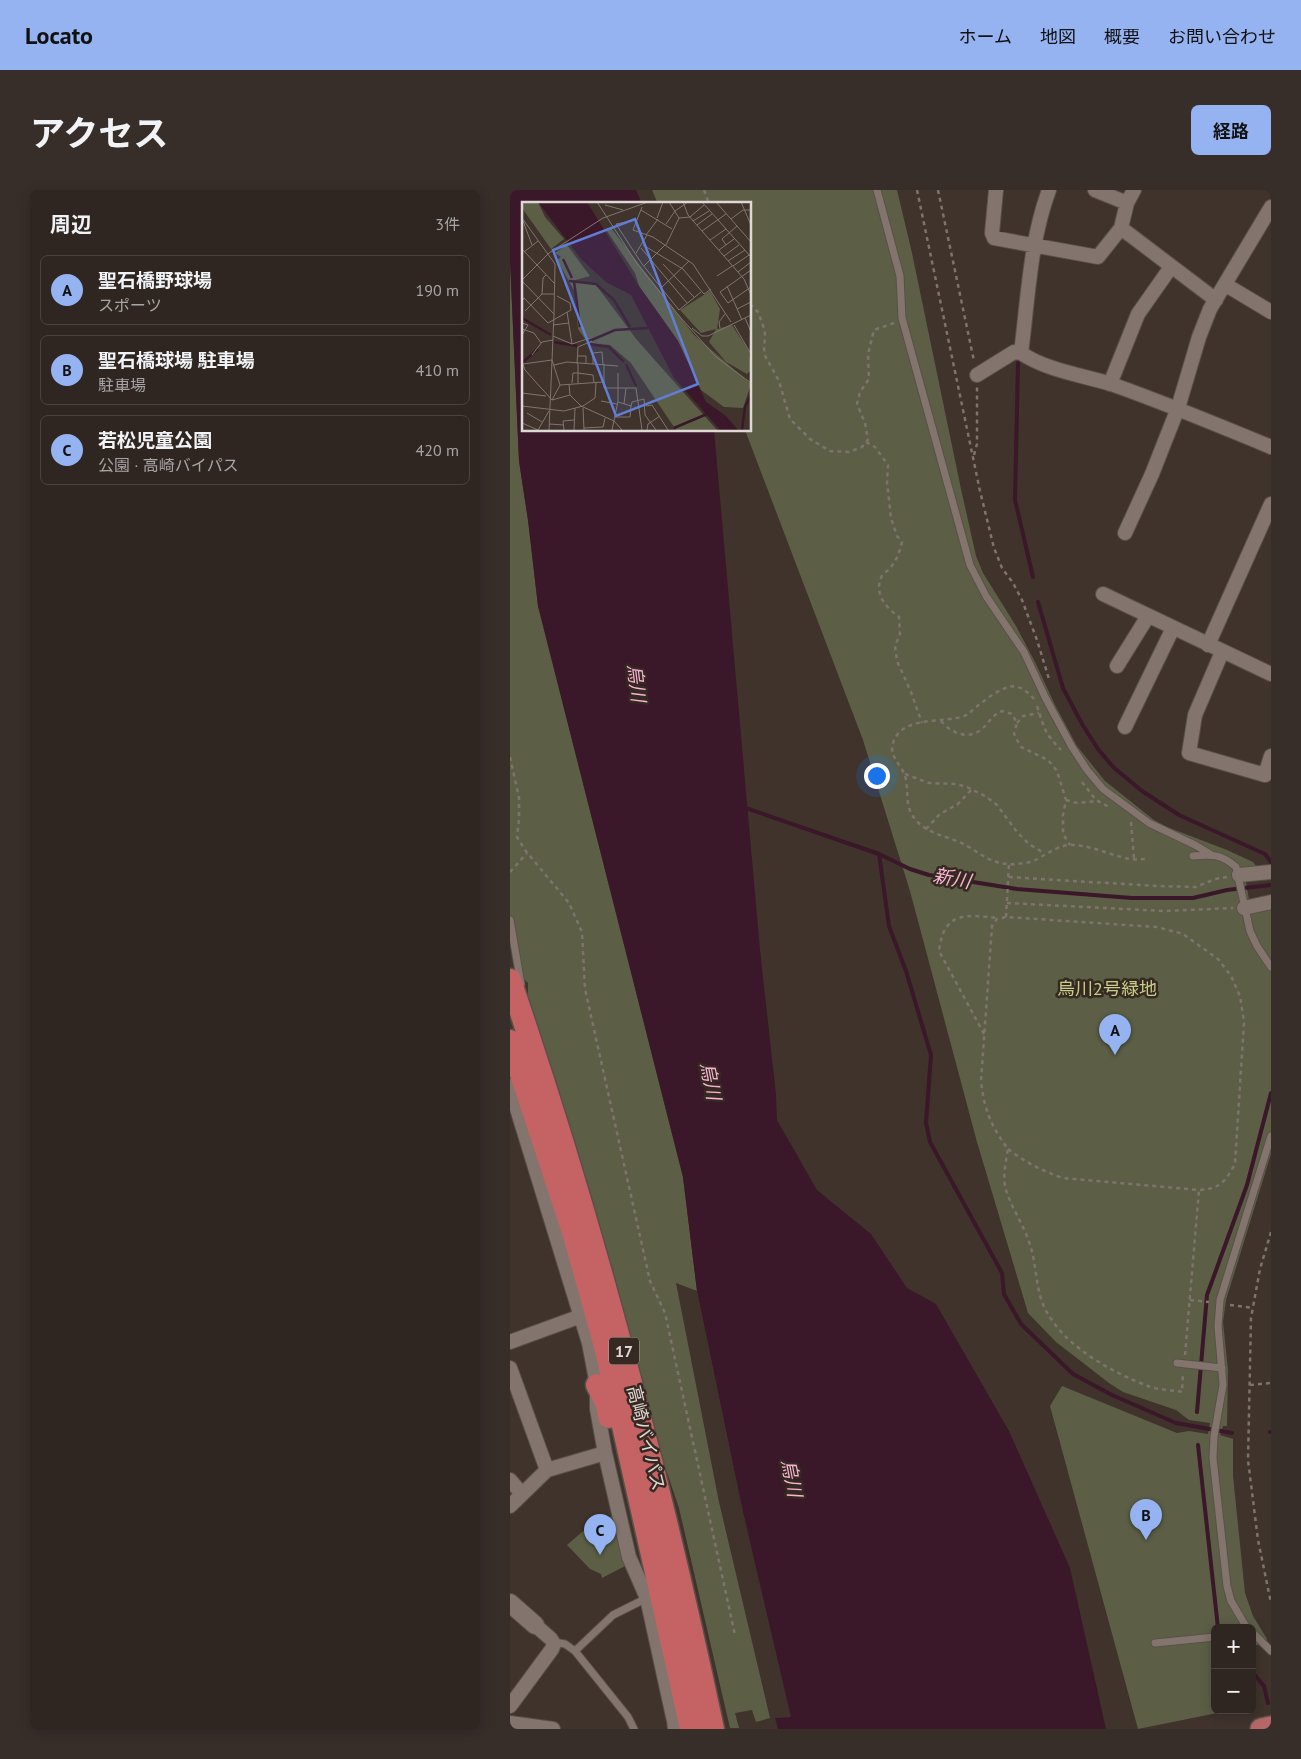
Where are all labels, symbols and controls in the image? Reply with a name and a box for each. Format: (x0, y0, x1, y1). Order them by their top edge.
text: Locato (25, 20, 93, 51)
text: ホーム (959, 25, 1012, 48)
text: 地図 (1040, 25, 1076, 48)
text: 概要 (1104, 25, 1140, 48)
text: お問い合わせ (1168, 25, 1276, 48)
button: 経路 (1191, 105, 1271, 155)
text: アクセス (30, 110, 168, 156)
inset map (522, 202, 751, 431)
text: 周辺 (50, 211, 92, 238)
text: 3件 (435, 214, 460, 234)
text: 聖石橋野球場 (98, 268, 212, 292)
text: A (62, 280, 72, 300)
text: 190 m (416, 280, 459, 300)
text: スポーツ (98, 295, 162, 315)
text: 聖石橋球場 駐車場 (98, 348, 255, 372)
text: B (62, 360, 72, 380)
text: 410 m (416, 360, 459, 380)
text: 駐車場 (98, 375, 146, 395)
text: 若松児童公園 (98, 428, 212, 452)
text: C (63, 440, 71, 460)
text: 420 m (416, 440, 459, 460)
text: 公園 · 高崎バイパス (98, 455, 239, 475)
water label: 烏川 (623, 663, 651, 705)
your location (864, 763, 890, 789)
water label: 新川 (931, 863, 975, 893)
park label: 烏川2号緑地 (1057, 977, 1157, 1000)
pin: A (1099, 1014, 1131, 1055)
water label: 烏川 (696, 1060, 727, 1104)
road number: 17 (609, 1338, 639, 1364)
street label: 高崎バイパス (622, 1383, 671, 1493)
water label: 烏川 (777, 1457, 808, 1501)
pin: B (1130, 1499, 1162, 1540)
pin: C (584, 1514, 616, 1555)
map controls (1211, 1624, 1256, 1714)
button: + (1211, 1624, 1256, 1669)
button: − (1211, 1669, 1256, 1714)

